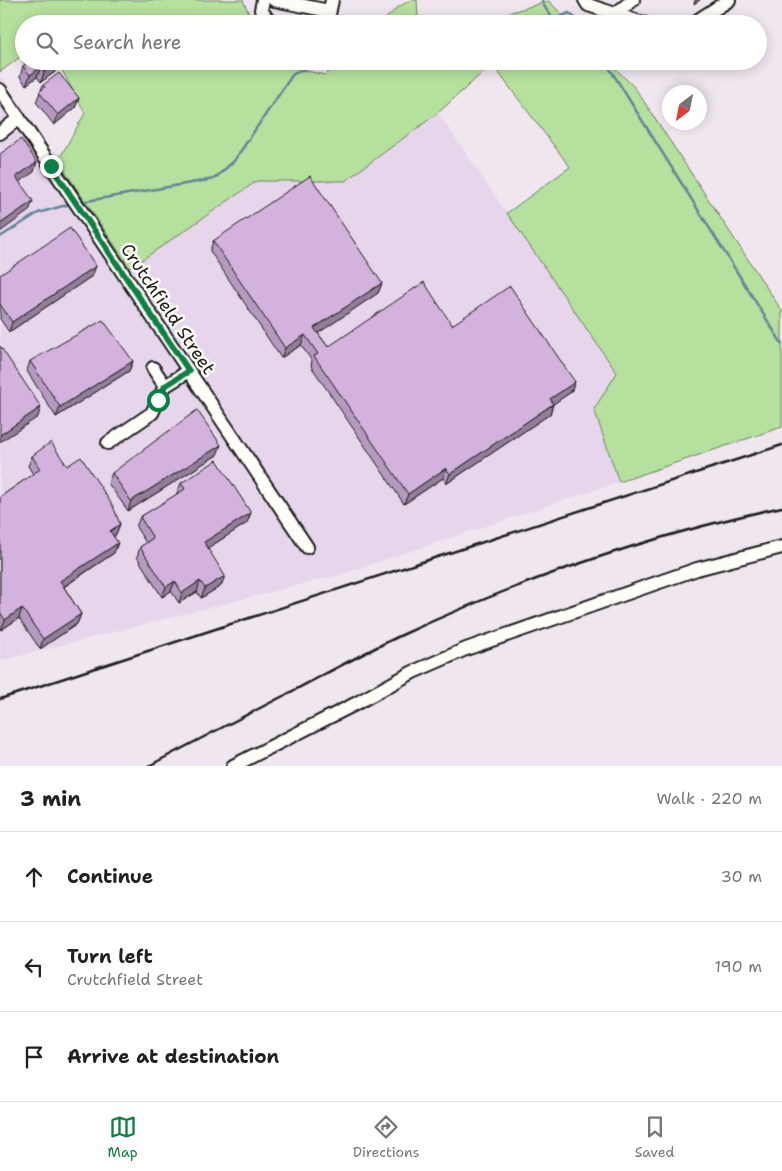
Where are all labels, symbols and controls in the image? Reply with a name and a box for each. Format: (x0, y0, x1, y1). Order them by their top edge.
search box (15, 15, 767, 70)
icon: search (33, 29, 61, 57)
text: Search here (73, 30, 182, 55)
north arrow (662, 85, 707, 130)
route end (40, 155, 63, 178)
street label: Crutchfield Street (115, 239, 221, 379)
route start (147, 389, 170, 412)
text: 3 min (20, 785, 81, 813)
text: Walk · 220 m (656, 788, 762, 809)
icon: ahead (20, 863, 48, 891)
text: Continue (67, 864, 153, 889)
text: 30 m (721, 866, 762, 887)
text: Turn left (67, 944, 153, 969)
icon: left (20, 953, 48, 981)
text: 190 m (715, 956, 762, 977)
text: Crutchfield Street (67, 969, 203, 990)
icon: arrive (20, 1043, 48, 1071)
text: Arrive at destination (67, 1044, 279, 1069)
tab: Map (108, 1113, 138, 1161)
tab: Directions (353, 1113, 419, 1161)
tab: Saved (635, 1113, 674, 1161)

